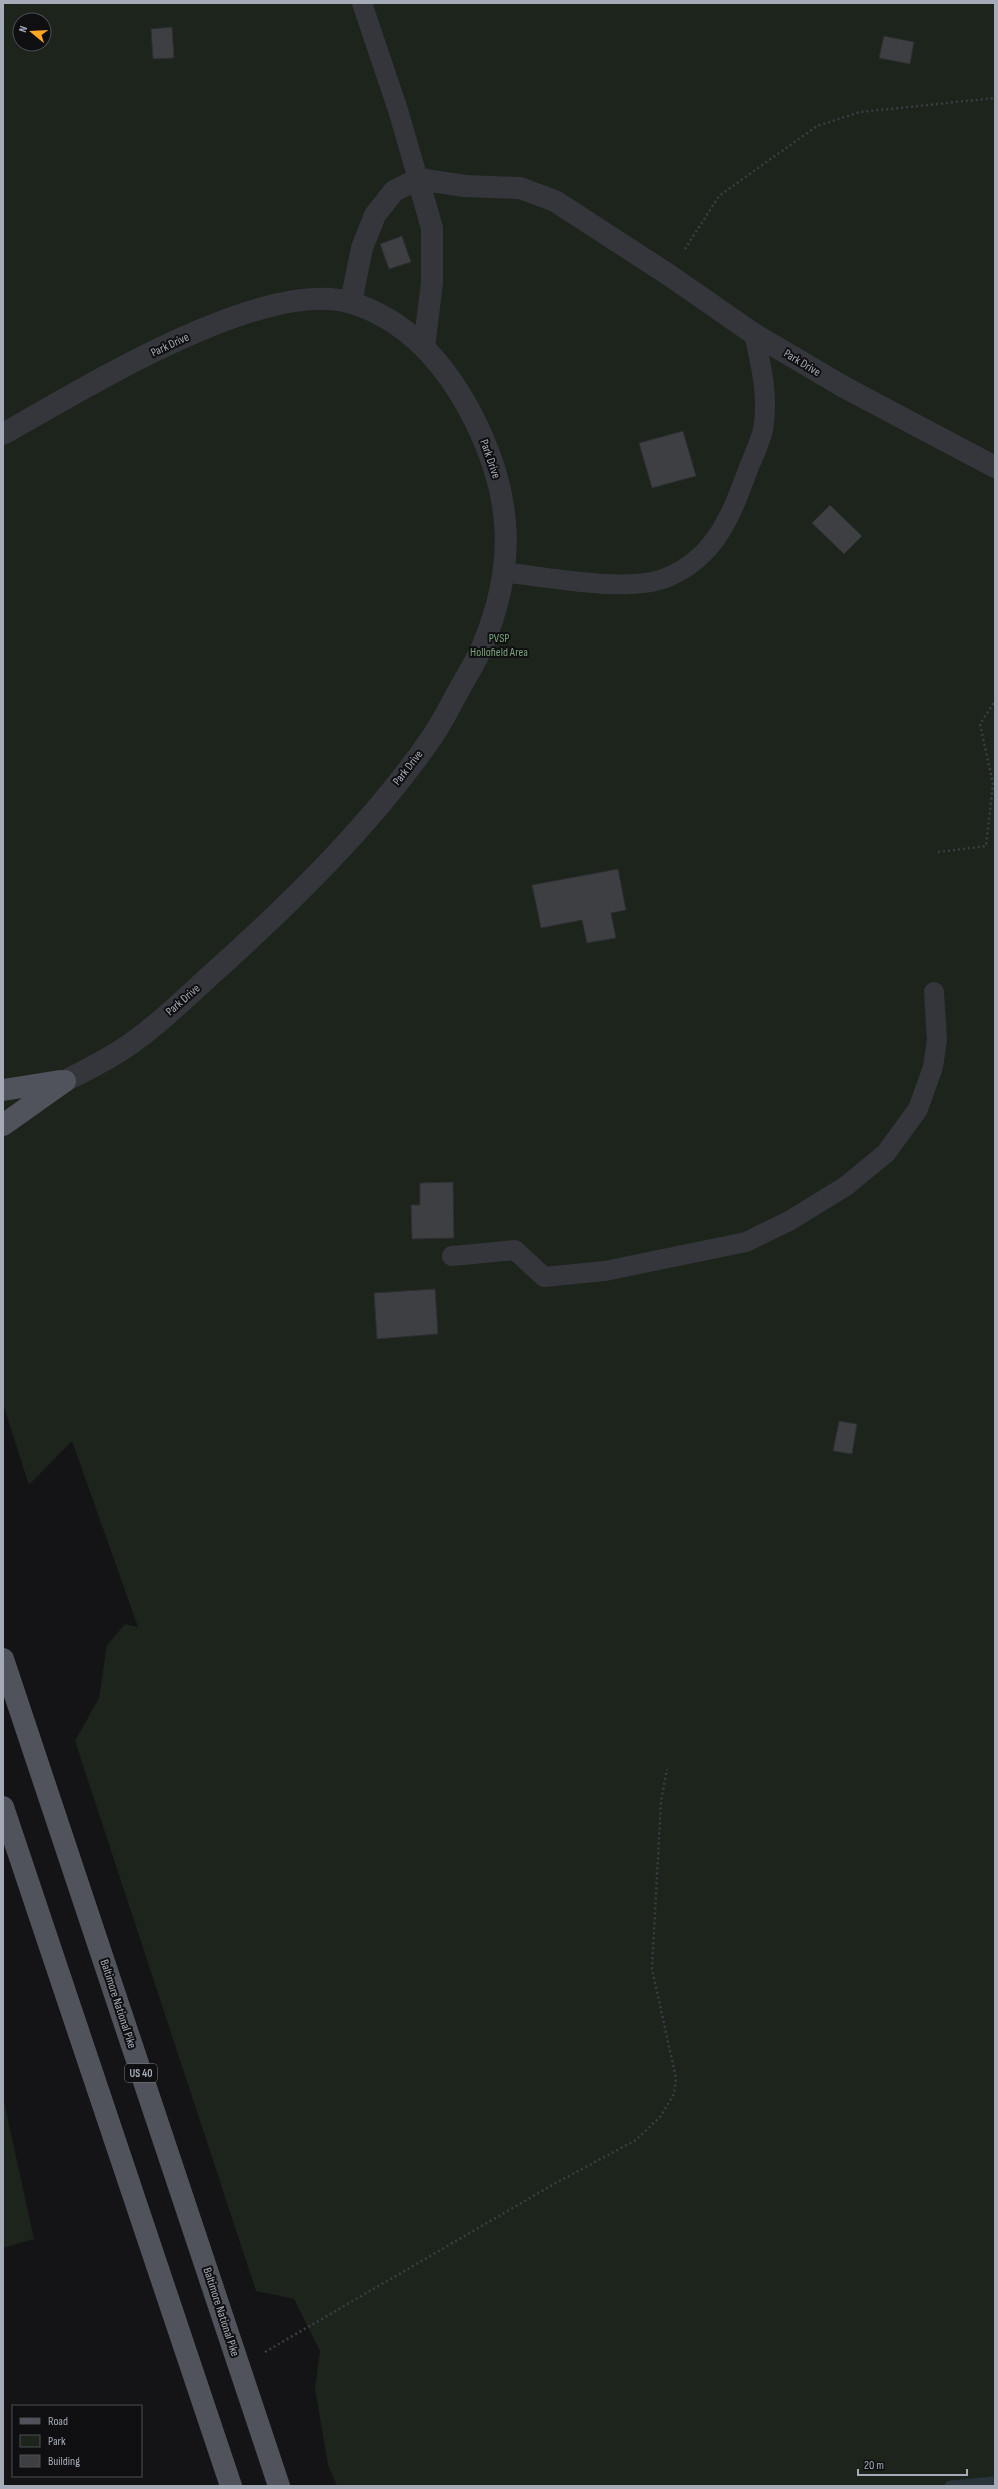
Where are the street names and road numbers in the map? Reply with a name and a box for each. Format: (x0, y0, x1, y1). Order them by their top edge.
street label: Park Drive (149, 330, 192, 360)
street label: Park Drive (781, 346, 823, 380)
street label: Park Drive (476, 437, 504, 481)
street label: Park Drive (390, 747, 426, 789)
street label: Park Drive (163, 981, 203, 1019)
street label: Baltimore National Pike (97, 1958, 140, 2051)
road number: US 40 (125, 2064, 157, 2082)
street label: Baltimore National Pike (200, 2266, 243, 2359)

